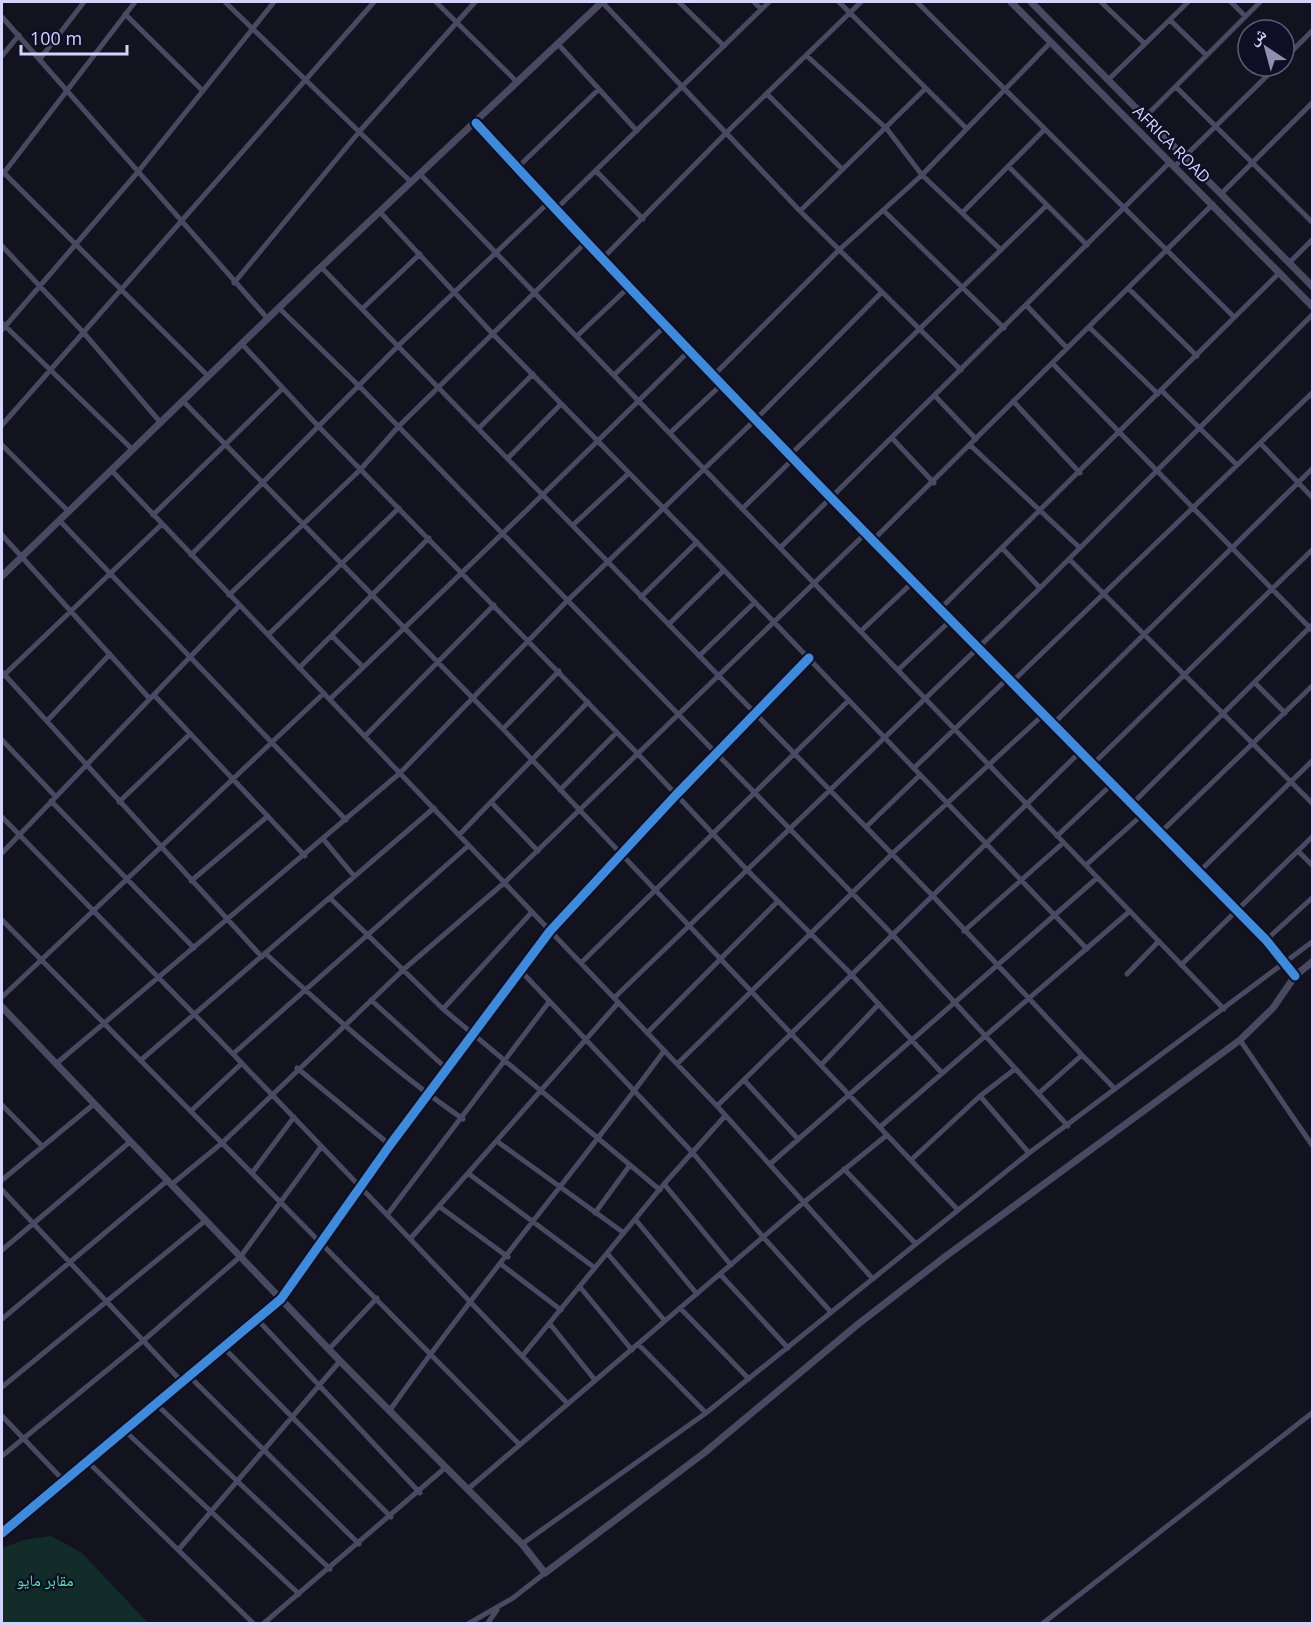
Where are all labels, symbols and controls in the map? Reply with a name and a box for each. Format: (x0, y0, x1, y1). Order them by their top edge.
scale bar (21, 18, 128, 56)
north arrow (1236, 18, 1296, 78)
text: ش (1244, 22, 1271, 50)
text: 100 m (30, 26, 82, 50)
street label: AFRICA ROAD (1128, 100, 1216, 188)
park label: مقابر مايو (17, 1569, 73, 1591)

